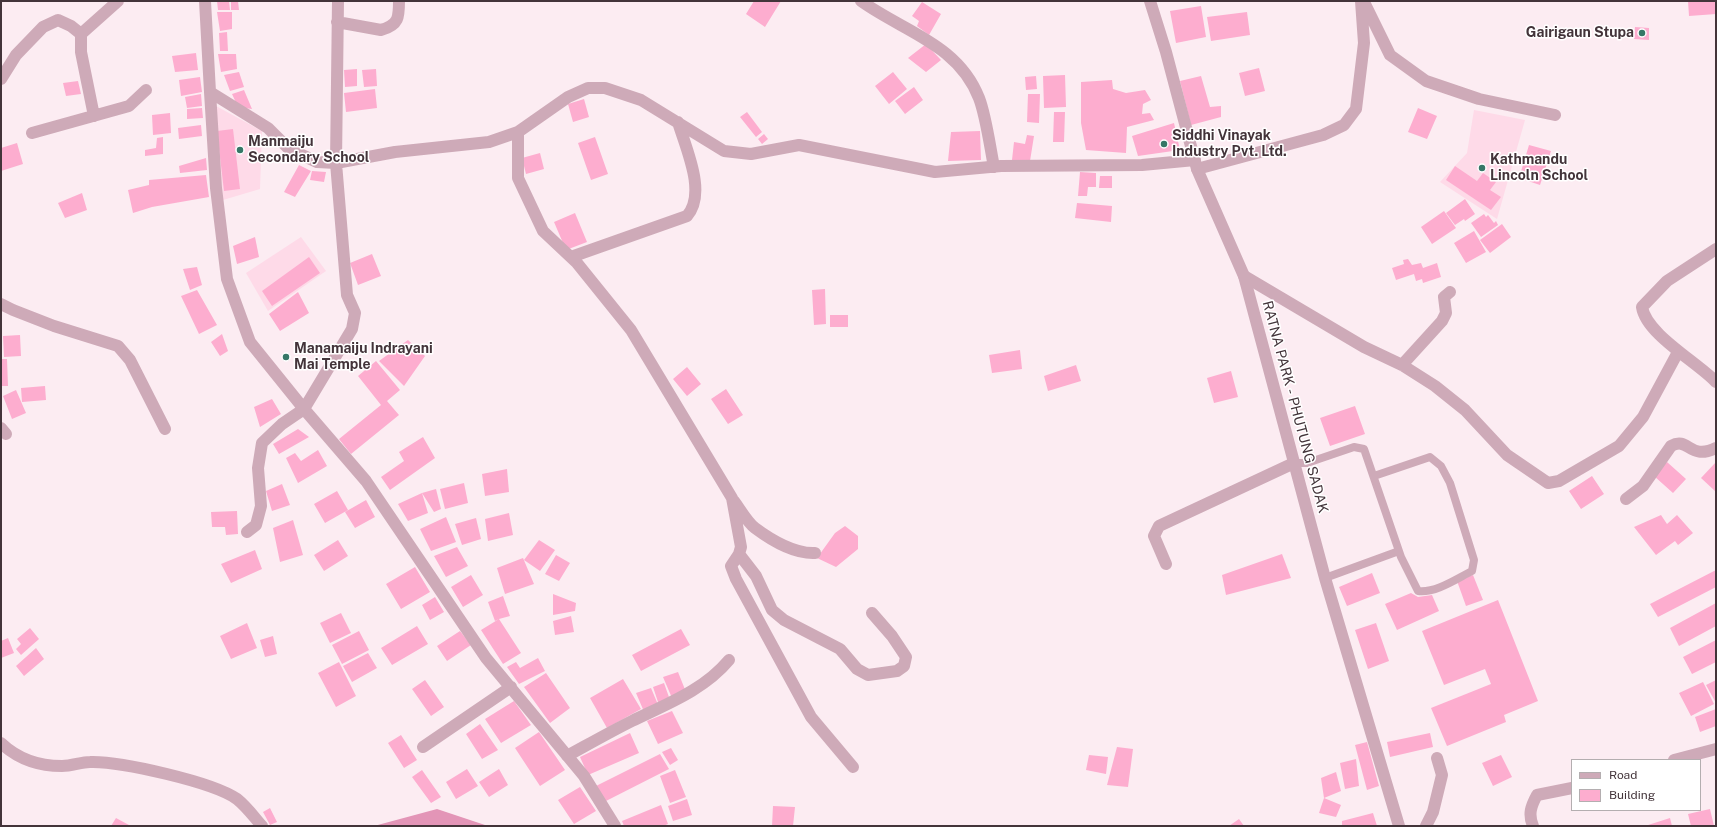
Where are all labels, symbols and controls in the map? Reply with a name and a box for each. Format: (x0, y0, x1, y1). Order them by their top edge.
place label: Gairigaun Stupa (1526, 25, 1634, 41)
marker: Gairigaun Stupa (1637, 28, 1647, 38)
place label: Siddhi Vinayak Industry Pvt. Ltd. (1172, 128, 1287, 160)
place label: Manmaiju Secondary School (248, 134, 369, 166)
marker: Siddhi Vinayak Industry Pvt. Ltd. (1159, 139, 1169, 149)
marker: Manmaiju Secondary School (235, 145, 245, 155)
place label: Kathmandu Lincoln School (1490, 152, 1588, 184)
marker: Kathmandu Lincoln School (1477, 163, 1487, 173)
street label: RATNA PARK - PHUTUNG SADAK (1259, 299, 1331, 515)
place label: Manamaiju Indrayani Mai Temple (294, 341, 433, 374)
marker: Manamaiju Indrayani Mai Temple (281, 352, 291, 362)
legend (1571, 759, 1701, 811)
text: Road (1609, 768, 1637, 782)
text: Building (1609, 788, 1655, 802)

